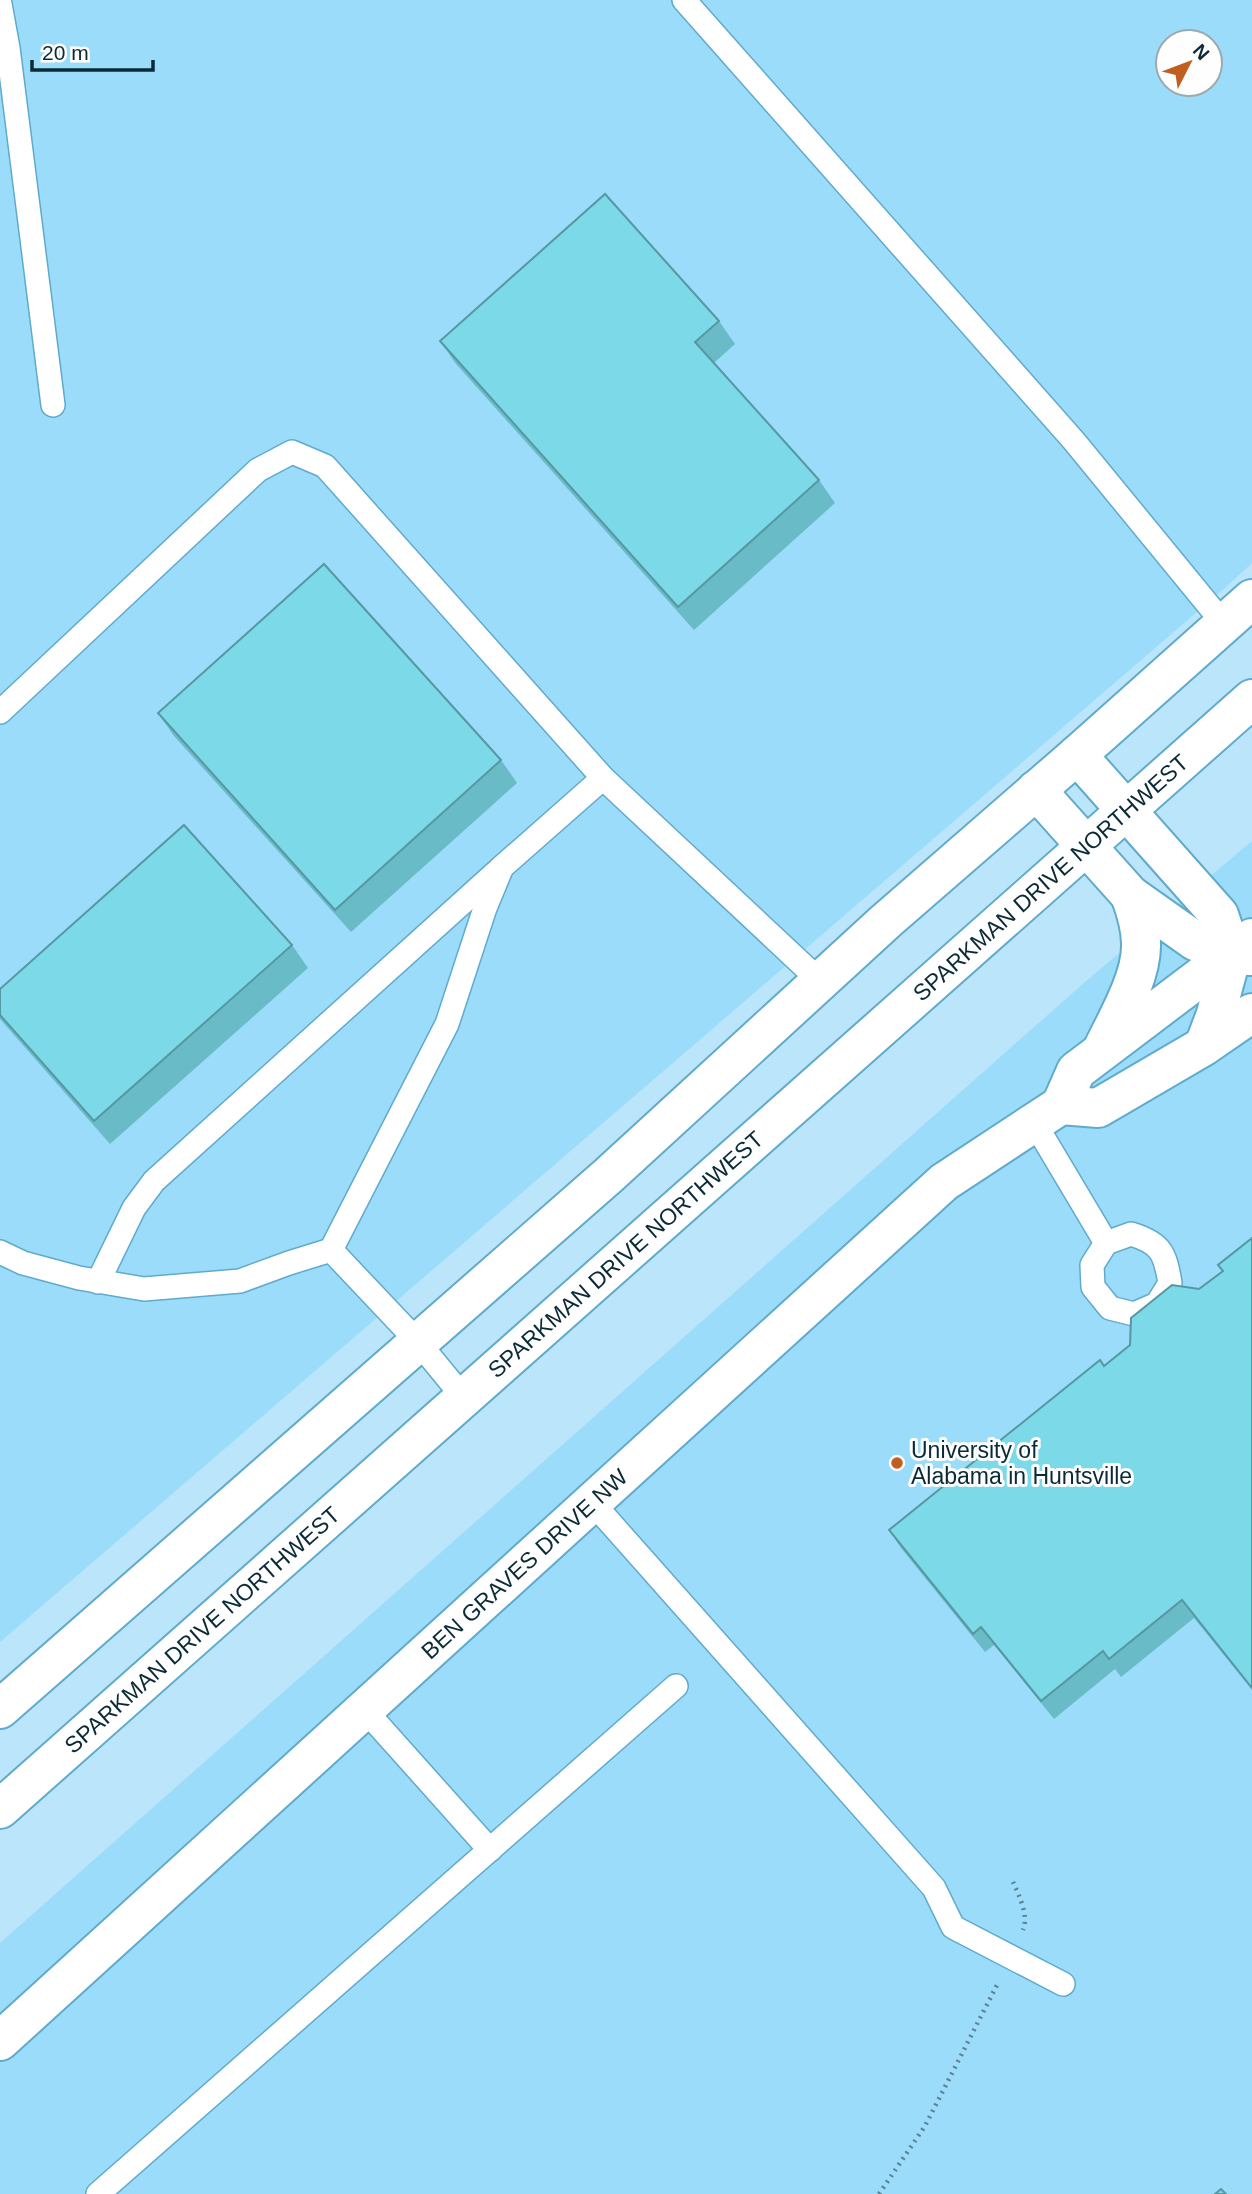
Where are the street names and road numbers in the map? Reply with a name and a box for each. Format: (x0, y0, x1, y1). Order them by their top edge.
street label: SPARKMAN DRIVE NORTHWEST (908, 749, 1193, 1006)
street label: SPARKMAN DRIVE NORTHWEST (483, 1126, 768, 1383)
street label: BEN GRAVES DRIVE NW (416, 1463, 633, 1664)
street label: SPARKMAN DRIVE NORTHWEST (59, 1501, 345, 1758)

